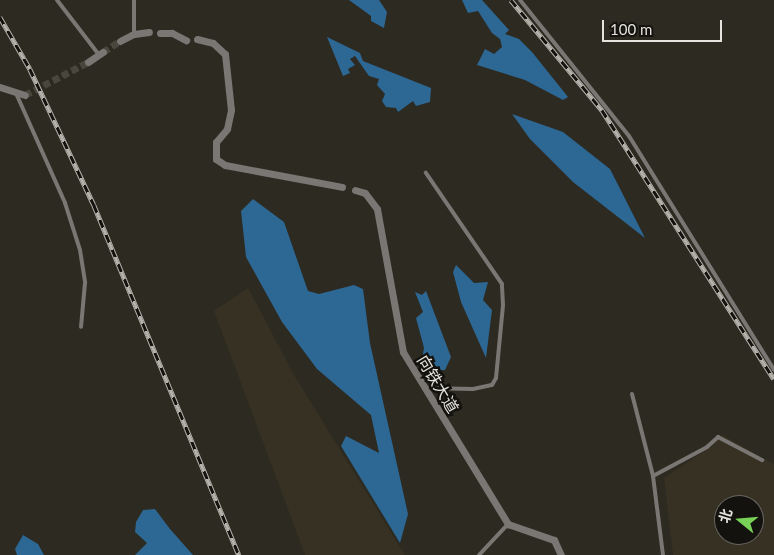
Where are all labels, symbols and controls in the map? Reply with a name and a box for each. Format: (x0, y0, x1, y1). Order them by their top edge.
scale bar (604, 10, 724, 42)
text: 100 m (610, 20, 652, 38)
street label: 向铁大道 (413, 352, 463, 416)
north arrow (714, 495, 764, 545)
text: 北 (715, 507, 735, 525)

